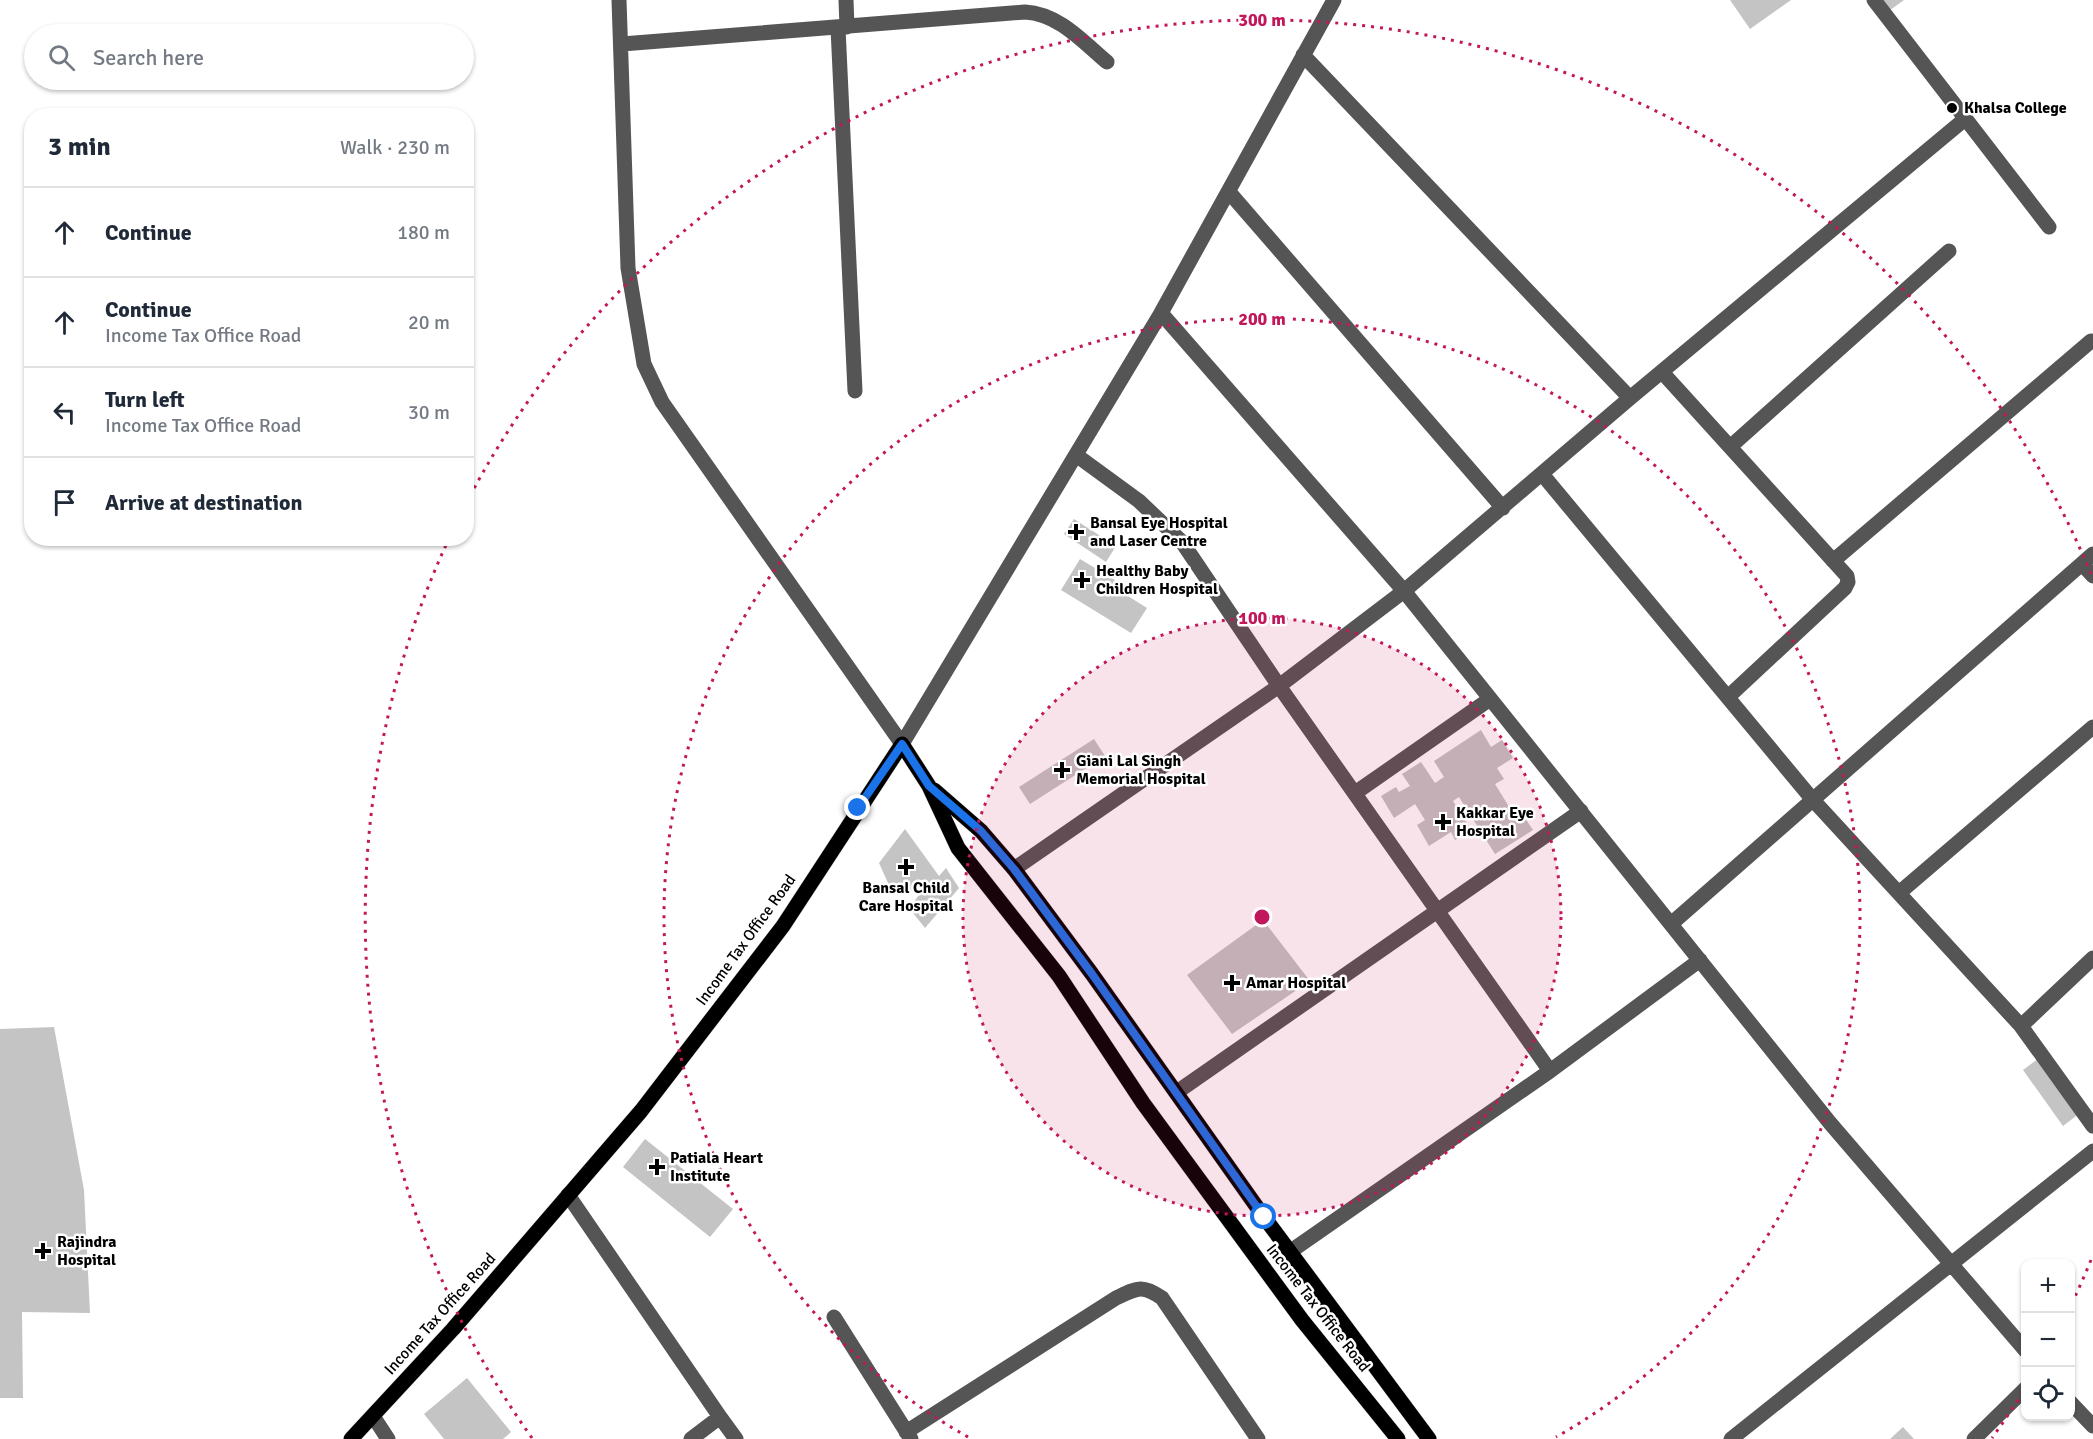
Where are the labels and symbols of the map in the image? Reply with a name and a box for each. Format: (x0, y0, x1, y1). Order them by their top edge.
text: 300 m (1238, 9, 1286, 31)
place label: Khalsa College (1964, 98, 2067, 118)
marker: Khalsa College (1945, 101, 1959, 115)
text: 200 m (1238, 308, 1286, 330)
place label: Bansal Eye Hospital and Laser Centre (1090, 513, 1228, 551)
marker: Bansal Eye Hospital and Laser Centre (1067, 523, 1085, 541)
place label: Healthy Baby Children Hospital (1096, 561, 1218, 599)
marker: Healthy Baby Children Hospital (1073, 571, 1091, 589)
text: 100 m (1238, 607, 1286, 629)
place label: Giani Lal Singh Memorial Hospital (1076, 751, 1206, 789)
marker: Giani Lal Singh Memorial Hospital (1053, 761, 1071, 779)
route end (844, 794, 870, 820)
place label: Kakkar Eye Hospital (1456, 803, 1534, 841)
marker: Kakkar Eye Hospital (1434, 813, 1452, 831)
marker: Bansal Child Care Hospital (897, 858, 915, 876)
street label: Income Tax Office Road (692, 871, 800, 1009)
place label: Bansal Child Care Hospital (859, 878, 953, 916)
centre of rings (1252, 907, 1272, 927)
place label: Amar Hospital (1246, 973, 1346, 993)
marker: Amar Hospital (1223, 974, 1241, 992)
place label: Patiala Heart Institute (670, 1148, 763, 1186)
marker: Patiala Heart Institute (648, 1158, 666, 1176)
route start (1250, 1203, 1276, 1229)
place label: Rajindra Hospital (57, 1232, 116, 1270)
street label: Income Tax Office Road (1262, 1240, 1374, 1376)
marker: Rajindra Hospital (34, 1242, 52, 1260)
street label: Income Tax Office Road (380, 1249, 500, 1379)

